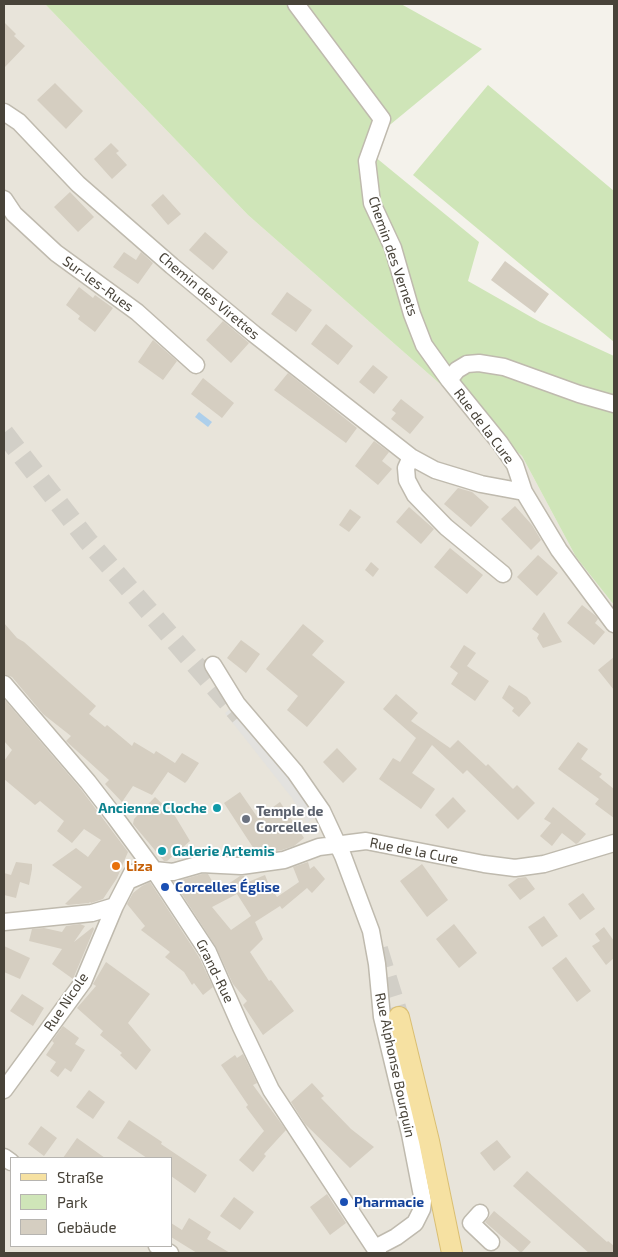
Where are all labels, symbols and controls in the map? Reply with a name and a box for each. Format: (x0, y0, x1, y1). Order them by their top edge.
street label: Chemin des Vernets (365, 194, 421, 318)
street label: Chemin des Virettes (155, 249, 263, 343)
street label: Sur-les-Rues (59, 253, 137, 315)
street label: Rue de la Cure (450, 385, 518, 467)
place label: Ancienne Cloche (98, 800, 207, 816)
marker: Ancienne Cloche (211, 802, 223, 814)
place label: Temple de Corcelles (256, 803, 323, 836)
marker: Temple de Corcelles (240, 813, 252, 825)
street label: Rue de la Cure (368, 834, 460, 868)
place label: Galerie Artemis (172, 843, 275, 859)
marker: Galerie Artemis (156, 845, 168, 857)
place label: Liza (126, 858, 153, 874)
marker: Liza (110, 860, 122, 872)
place label: Corcelles Église (175, 879, 280, 895)
marker: Corcelles Église (159, 881, 171, 893)
street label: Grand-Rue (192, 936, 238, 1006)
street label: Rue Nicole (40, 970, 92, 1034)
street label: Rue Alphonse Bourquin (371, 991, 419, 1139)
legend (10, 1157, 172, 1247)
text: Straße (57, 1168, 103, 1186)
text: Park (57, 1193, 88, 1211)
place label: Pharmacie (354, 1194, 424, 1210)
marker: Pharmacie (338, 1196, 350, 1208)
text: Gebäude (57, 1218, 116, 1236)

